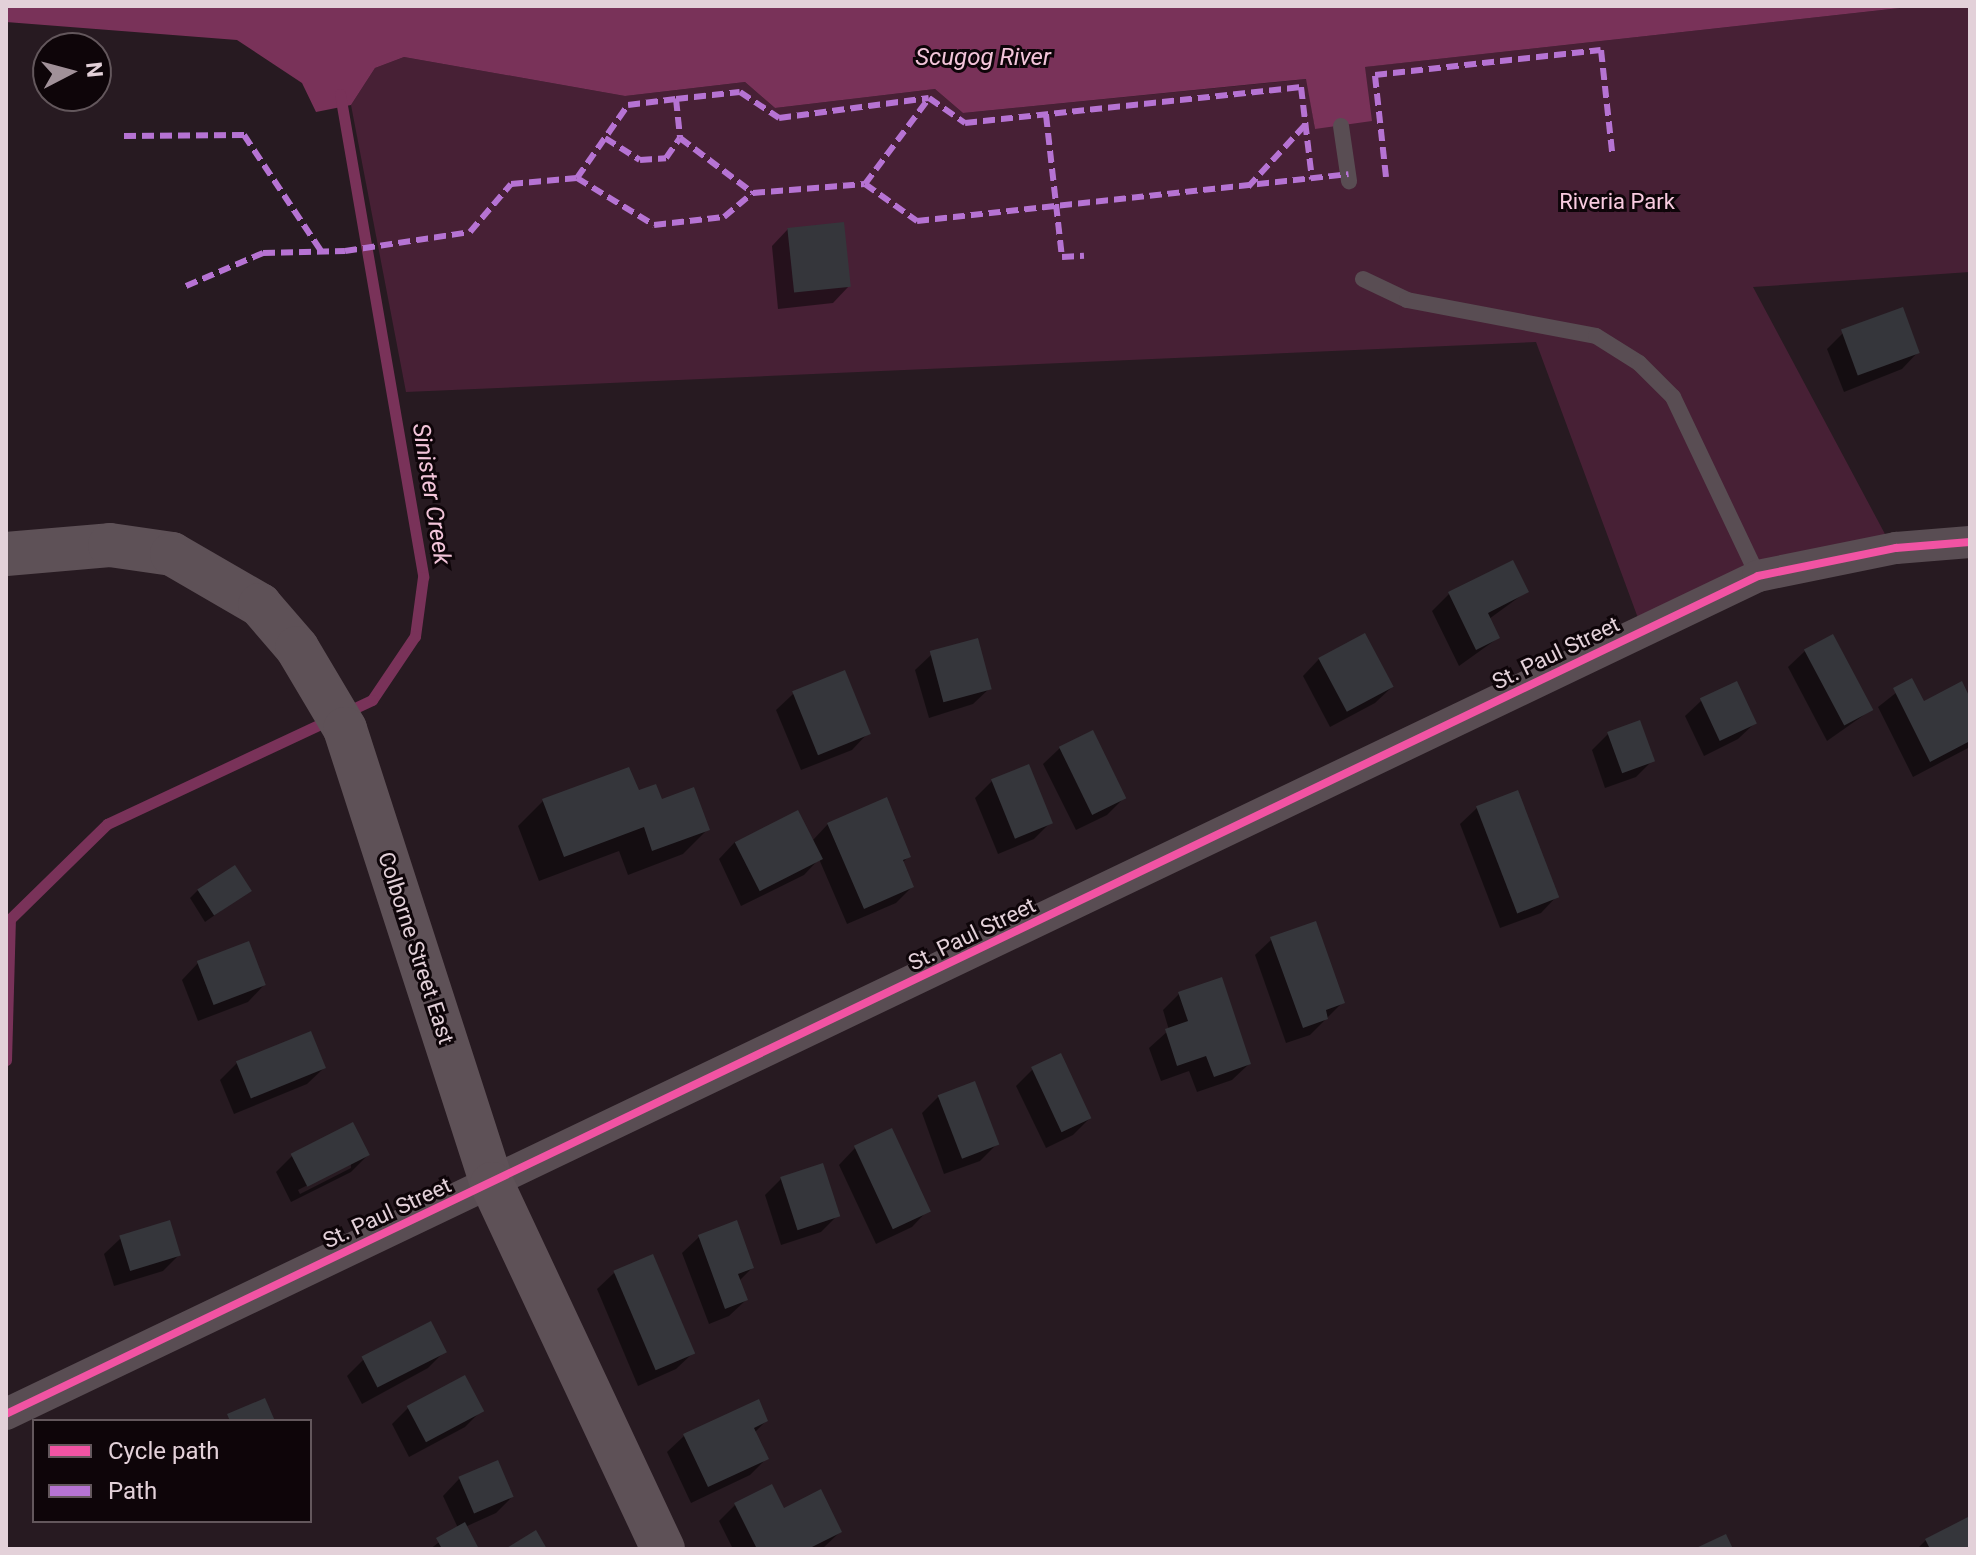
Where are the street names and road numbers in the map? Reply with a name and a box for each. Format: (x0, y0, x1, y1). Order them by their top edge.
street label: St. Paul Street (1488, 611, 1624, 695)
street label: Colborne Street East (372, 849, 460, 1047)
street label: St. Paul Street (904, 892, 1040, 976)
street label: St. Paul Street (319, 1172, 455, 1254)

